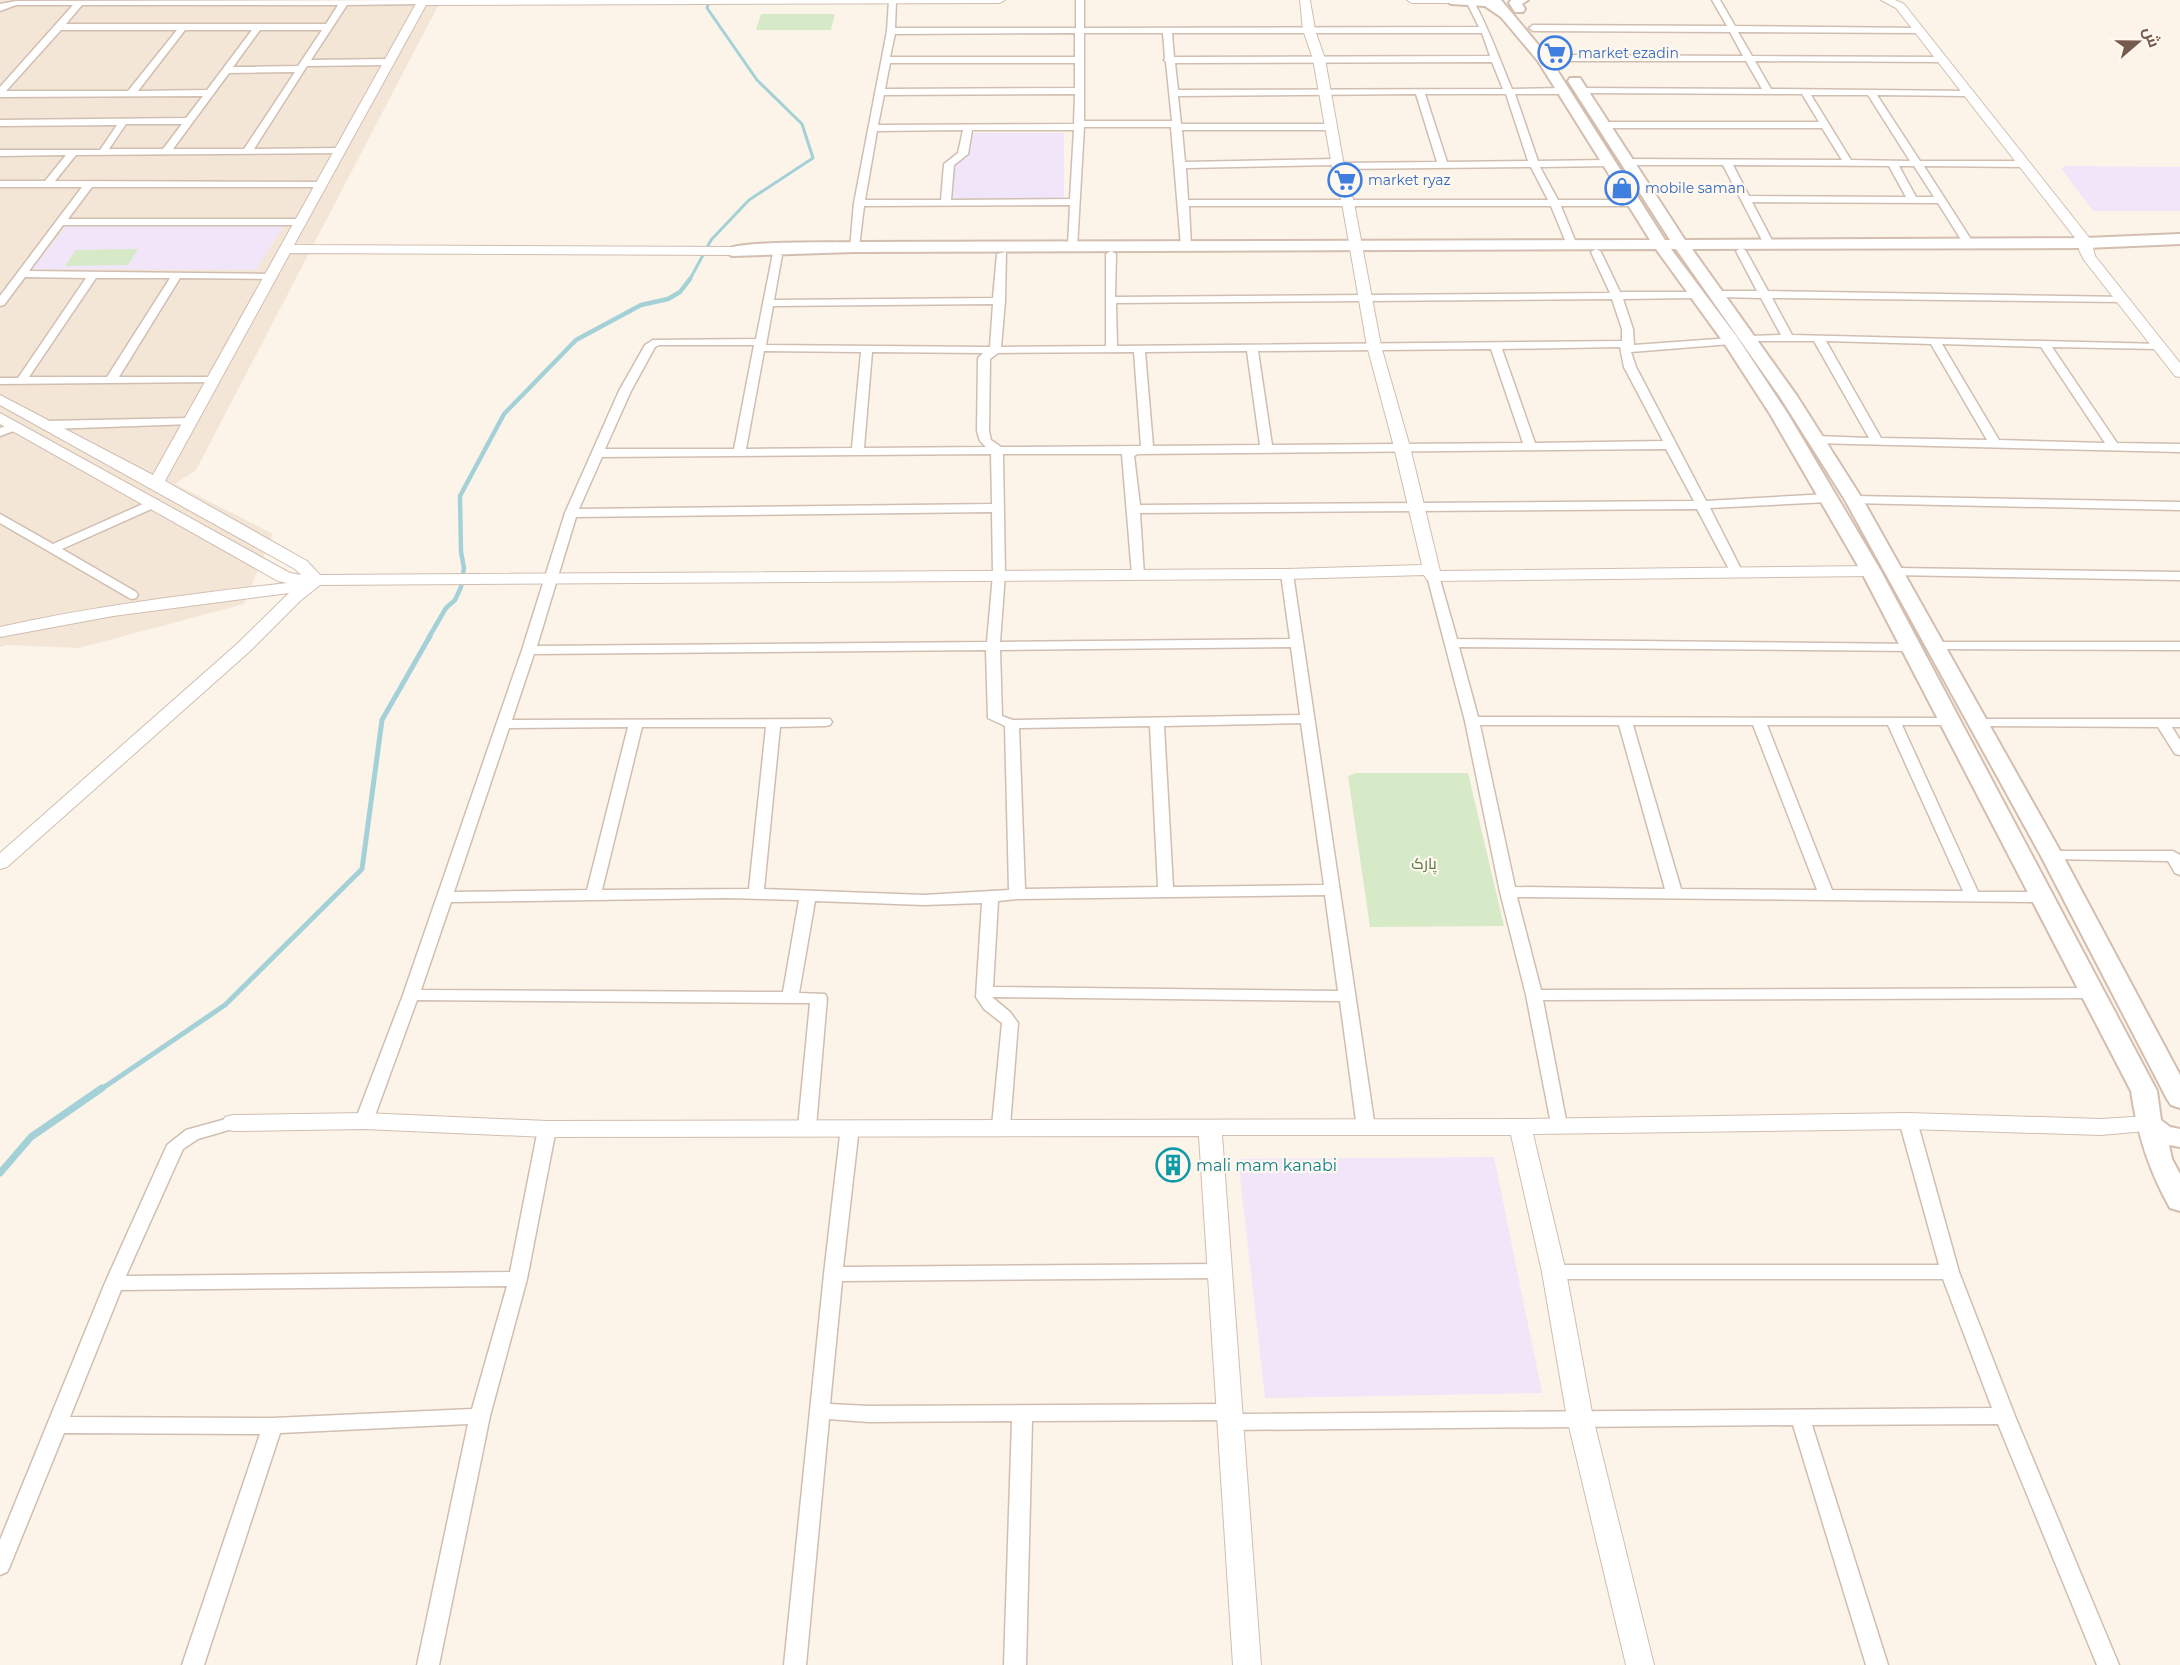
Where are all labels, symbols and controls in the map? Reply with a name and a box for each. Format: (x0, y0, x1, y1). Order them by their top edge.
north arrow (2108, 12, 2168, 72)
text: ش (2139, 24, 2164, 50)
supermarket icon: market ezadin (1537, 35, 1573, 71)
place label: market ezadin (1578, 44, 1679, 62)
supermarket icon: market ryaz (1327, 162, 1363, 198)
shop icon: mobile saman (1604, 170, 1640, 206)
place label: market ryaz (1368, 171, 1451, 189)
place label: mobile saman (1645, 179, 1745, 197)
park label: پارک (1411, 854, 1438, 875)
building icon: mali mam kanabi (1155, 1147, 1191, 1183)
place label: mali mam kanabi (1196, 1156, 1337, 1175)

